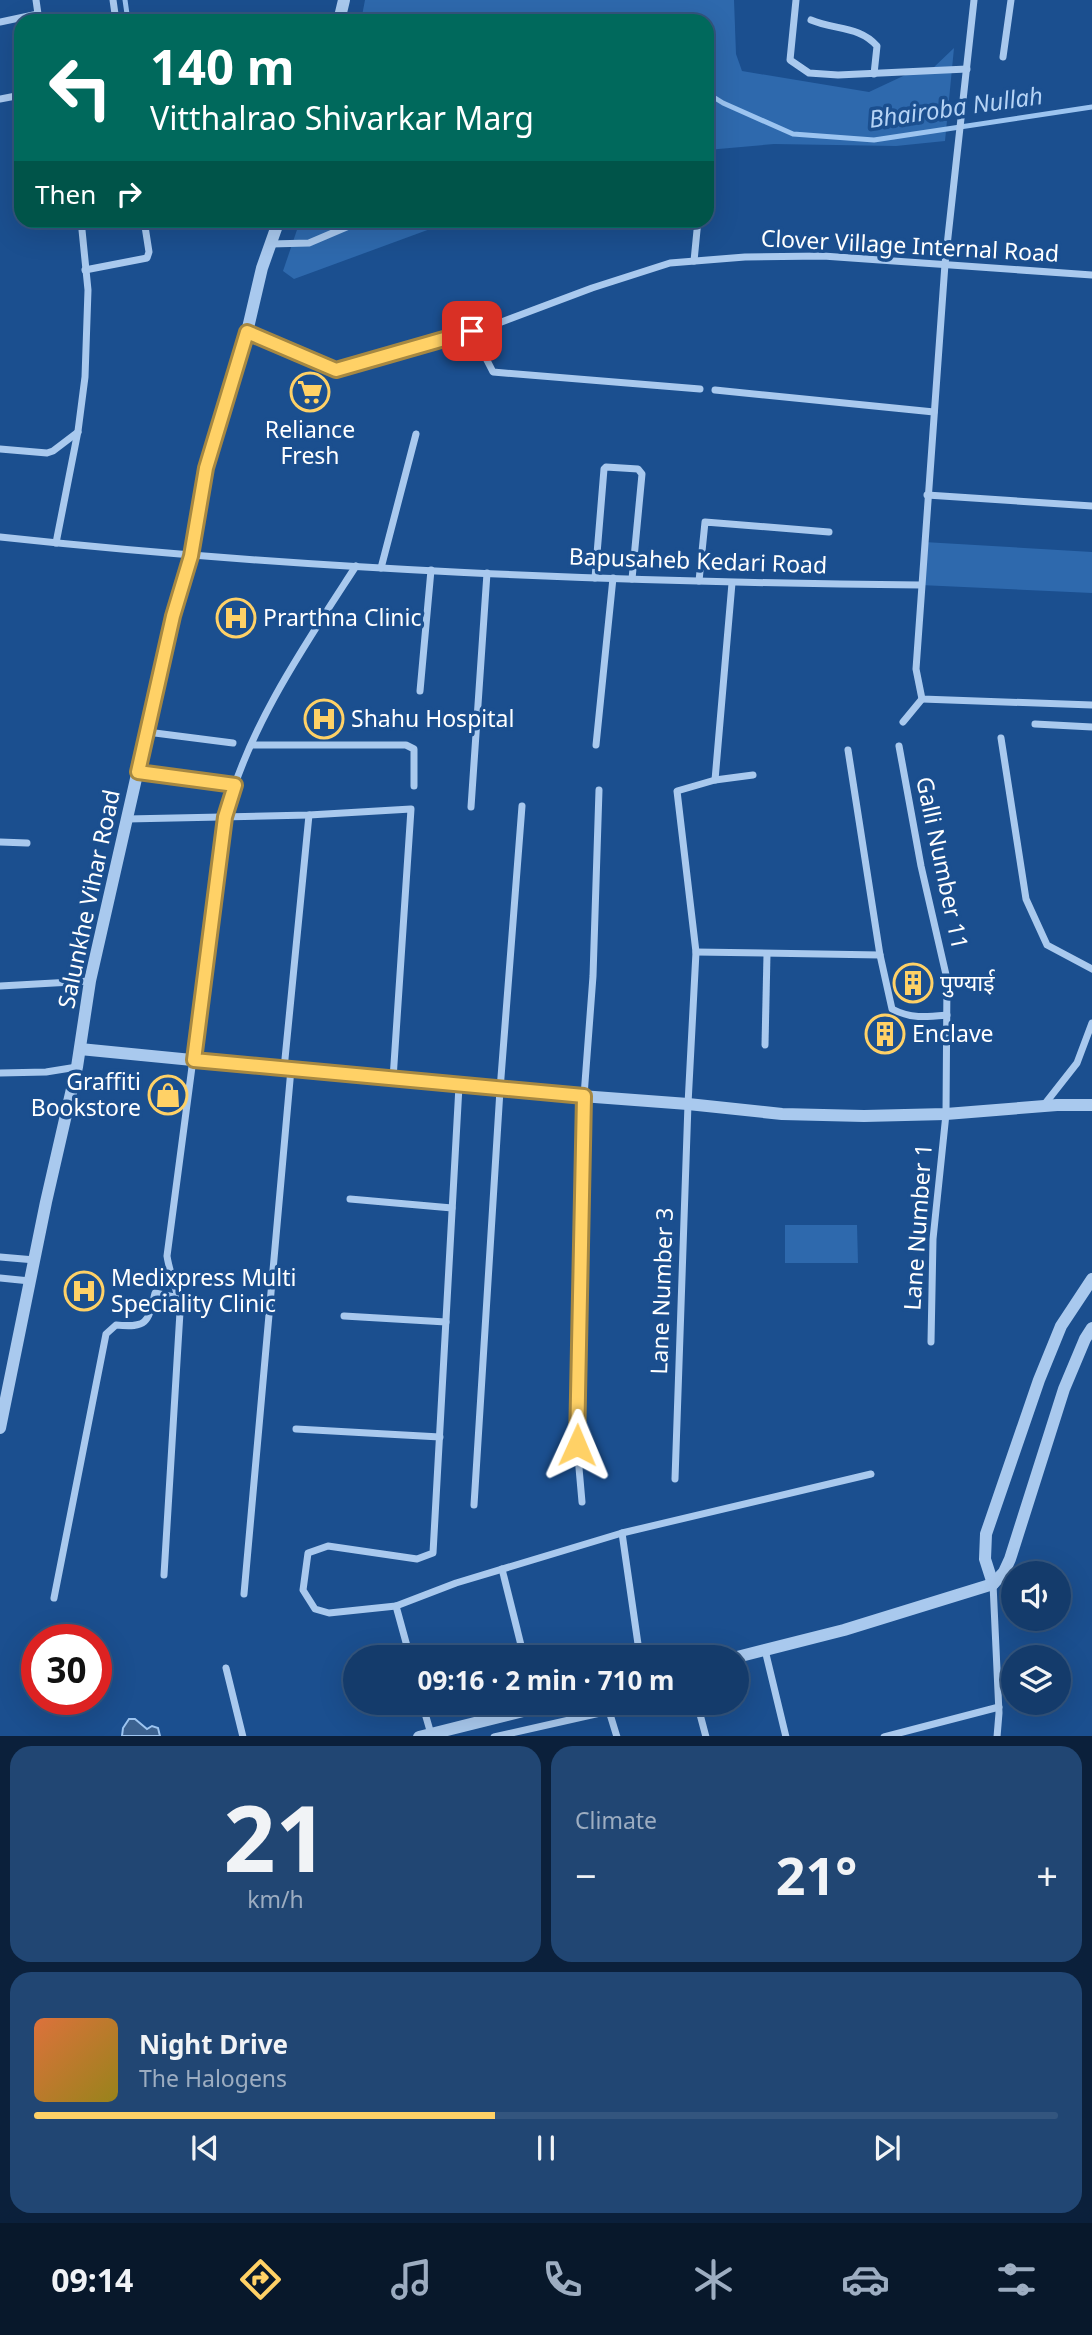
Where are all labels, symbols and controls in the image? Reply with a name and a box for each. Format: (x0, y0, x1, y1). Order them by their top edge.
text: 140 m (150, 33, 295, 99)
icon: left (35, 42, 126, 133)
water label: Bhairoba Nullah (867, 78, 1045, 135)
text: Vitthalrao Shivarkar Marg (150, 96, 534, 139)
icon: right (110, 175, 148, 213)
text: Then (35, 176, 96, 212)
street label: Clover Village Internal Road (760, 221, 1060, 269)
pin (442, 301, 502, 361)
icon: arrive (453, 312, 491, 350)
supermarket icon: Reliance Fresh (289, 371, 331, 413)
place label: Reliance Fresh (265, 413, 355, 471)
street label: Bapusaheb Kedari Road (568, 540, 828, 580)
hospital icon: Prarthna Clinic (215, 597, 257, 639)
place label: Prarthna Clinic (263, 601, 422, 633)
hospital icon: Shahu Hospital (303, 698, 345, 740)
place label: Shahu Hospital (351, 702, 514, 734)
street label: Galli Number 11 (909, 774, 977, 952)
street label: Salunkhe Vihar Road (49, 786, 127, 1011)
building icon: पुण्याई (892, 962, 934, 1004)
place label: पुण्याई (940, 966, 996, 998)
building icon: Enclave (864, 1013, 906, 1055)
place label: Enclave (912, 1017, 994, 1049)
place label: Graffiti Bookstore (31, 1065, 141, 1123)
shop icon: Graffiti Bookstore (147, 1074, 189, 1116)
street label: Lane Number 1 (895, 1142, 939, 1311)
street label: Lane Number 3 (642, 1207, 680, 1375)
place label: Medixpress Multi Speciality Clinic (111, 1261, 297, 1319)
hospital icon: Medixpress Multi Speciality Clinic (63, 1270, 105, 1312)
position arrow (540, 1408, 614, 1482)
map controls (1001, 1561, 1071, 1715)
button: sound (1001, 1561, 1071, 1631)
speed limit sign: 30 (21, 1624, 112, 1715)
button: layers (1001, 1645, 1071, 1715)
text: 09:16 · 2 min · 710 m (418, 1662, 674, 1698)
text: 21 (223, 1775, 328, 1899)
text: Climate (575, 1804, 657, 1836)
text: 21° (776, 1839, 857, 1910)
text: − (575, 1849, 597, 1901)
text: + (1036, 1849, 1058, 1901)
text: km/h (247, 1883, 304, 1915)
text: Night Drive (139, 2026, 288, 2062)
text: The Halogens (139, 2062, 287, 2094)
icon: previous (186, 2129, 224, 2167)
icon: pause (527, 2129, 565, 2167)
icon: next (868, 2129, 906, 2167)
icon: directions (236, 2255, 285, 2304)
icon: music (387, 2255, 436, 2304)
icon: phone (538, 2255, 587, 2304)
icon: climate (689, 2255, 738, 2304)
icon: car (841, 2255, 890, 2304)
icon: filters (992, 2255, 1041, 2304)
text: 09:14 (51, 2258, 133, 2301)

